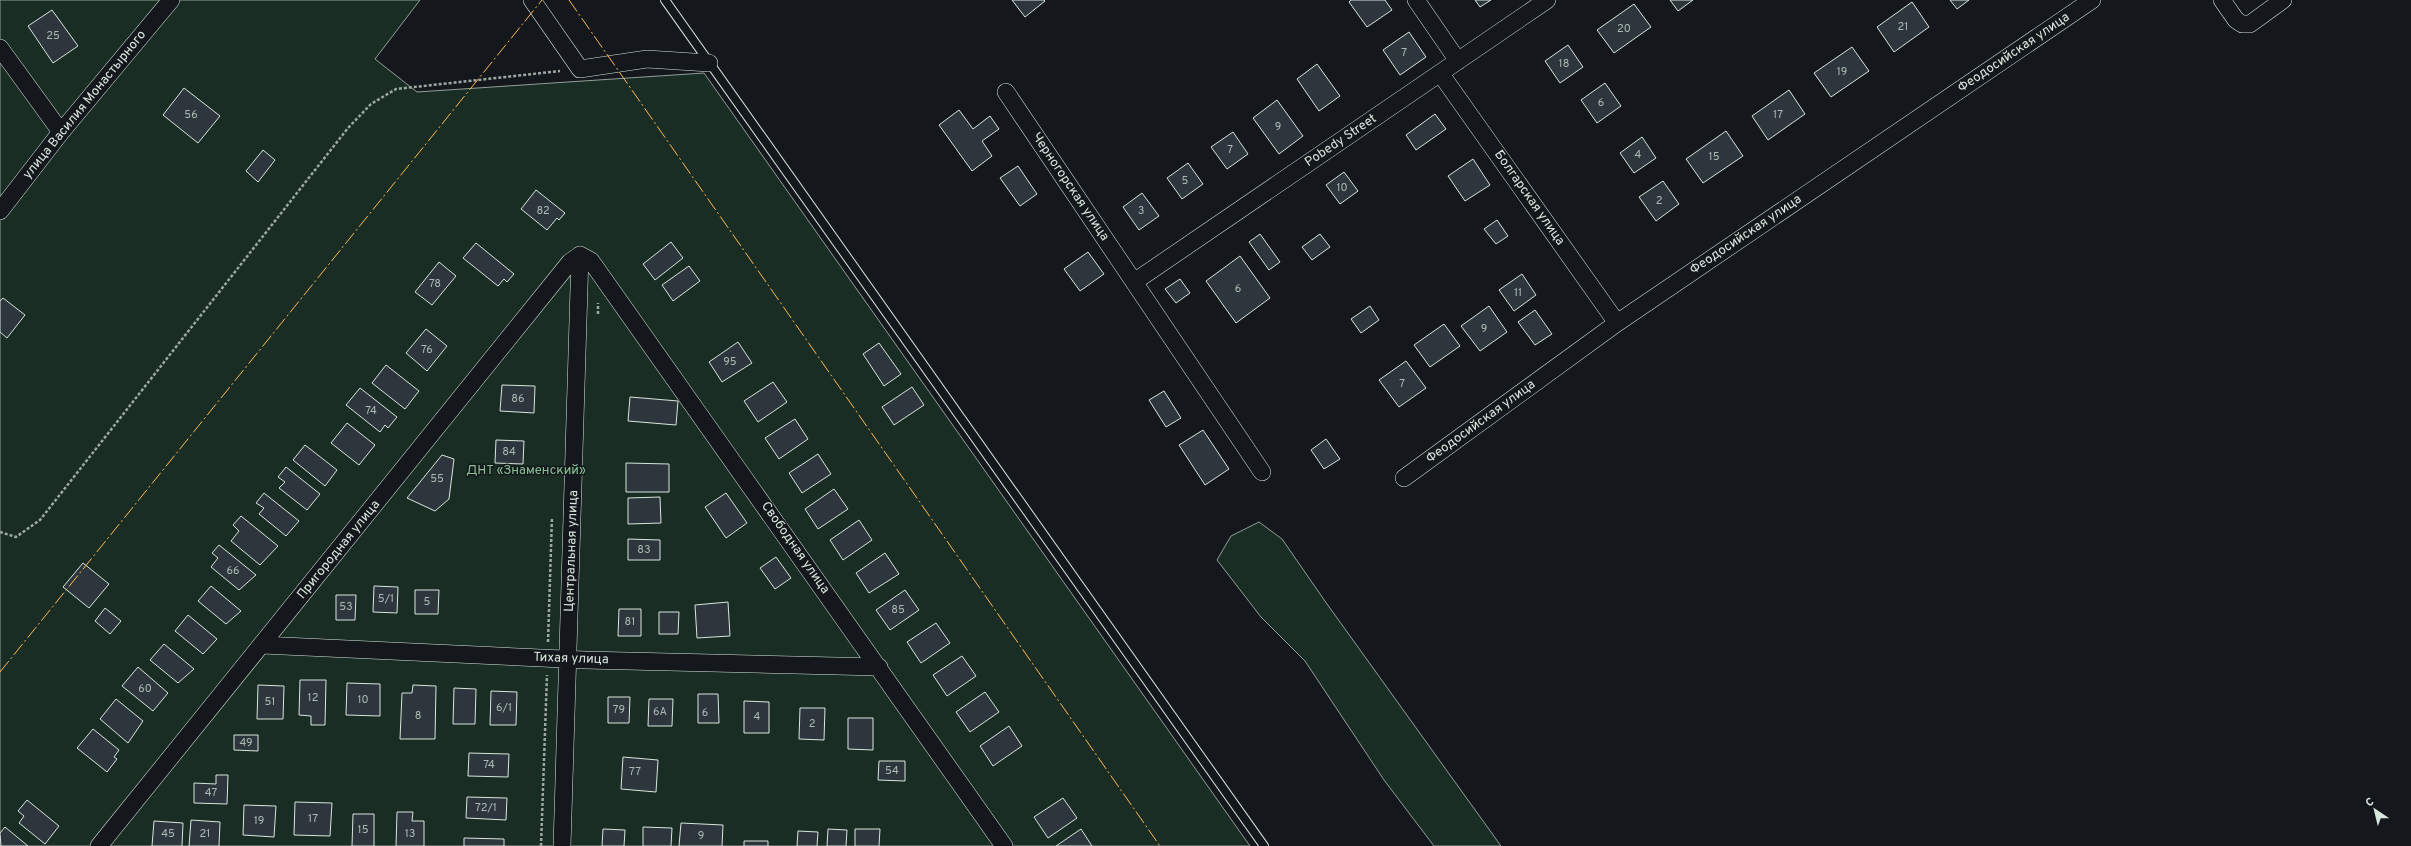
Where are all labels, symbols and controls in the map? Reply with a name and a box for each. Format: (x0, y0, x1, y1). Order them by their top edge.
street label: Феодосийская улица (1955, 10, 2073, 96)
house number: 21 (1898, 20, 1908, 34)
house number: 20 (1617, 22, 1631, 36)
street label: улица Василия Монастырного (20, 27, 150, 183)
house number: 25 (46, 29, 60, 43)
house number: 7 (1401, 46, 1407, 60)
house number: 18 (1559, 57, 1569, 71)
house number: 19 (1837, 65, 1847, 79)
house number: 6 (1598, 96, 1604, 110)
house number: 56 (184, 108, 198, 122)
house number: 17 (1773, 108, 1783, 122)
street label: Pobedy Street (1302, 111, 1380, 171)
house number: 9 (1275, 120, 1281, 134)
street label: Черногорская улица (1028, 130, 1112, 244)
house number: 7 (1227, 143, 1233, 157)
street label: Болгарская улица (1490, 147, 1568, 249)
house number: 4 (1635, 148, 1642, 162)
house number: 15 (1709, 150, 1720, 164)
house number: 5 (1182, 174, 1189, 188)
house number: 10 (1336, 181, 1348, 195)
street label: Феодосийская улица (1687, 192, 1805, 278)
house number: 2 (1656, 194, 1662, 208)
house number: 82 (536, 204, 550, 218)
house number: 3 (1138, 204, 1144, 218)
house number: 78 (429, 277, 441, 291)
house number: 6 (1235, 282, 1241, 296)
house number: 11 (1514, 286, 1522, 300)
house number: 9 (1481, 322, 1487, 336)
house number: 76 (421, 343, 433, 357)
house number: 95 (723, 355, 737, 369)
house number: 7 (1399, 377, 1405, 391)
street label: Феодосийская улица (1423, 377, 1539, 467)
house number: 86 (511, 392, 525, 406)
house number: 74 (365, 404, 377, 418)
house number: 84 (502, 445, 516, 459)
park label: ДНТ «Знаменский» (466, 463, 586, 479)
house number: 55 (430, 472, 444, 486)
street label: Центральная улица (562, 490, 582, 612)
street label: Пригородная улица (294, 497, 384, 603)
street label: Свободная улица (757, 499, 833, 597)
house number: 83 (637, 543, 651, 557)
house number: 66 (226, 564, 240, 578)
house number: 5/1 (378, 592, 394, 606)
house number: 5 (424, 595, 431, 609)
house number: 53 (339, 600, 353, 614)
house number: 85 (891, 603, 905, 617)
house number: 81 (625, 615, 635, 629)
street label: Тихая улица (533, 650, 609, 668)
house number: 60 (138, 682, 152, 696)
house number: 12 (308, 691, 318, 705)
house number: 10 (357, 693, 369, 707)
house number: 51 (265, 695, 275, 709)
house number: 6/1 (496, 701, 512, 715)
house number: 79 (613, 703, 625, 717)
house number: 6А (653, 705, 667, 719)
house number: 6 (702, 706, 708, 720)
house number: 8 (415, 709, 421, 723)
house number: 4 (754, 710, 761, 724)
house number: 2 (809, 717, 815, 731)
house number: 49 (239, 736, 253, 750)
house number: 74 (483, 758, 495, 772)
house number: 54 (885, 764, 899, 778)
house number: 77 (629, 765, 641, 779)
house number: 47 (205, 786, 217, 800)
north arrow (2355, 790, 2395, 830)
text: С (2363, 795, 2377, 810)
house number: 72/1 (475, 801, 497, 815)
house number: 17 (308, 812, 318, 826)
house number: 19 (254, 814, 264, 828)
house number: 15 (358, 823, 369, 837)
house number: 45 (161, 827, 175, 841)
house number: 21 (200, 827, 210, 841)
house number: 13 (405, 827, 415, 841)
house number: 9 (698, 829, 704, 843)

